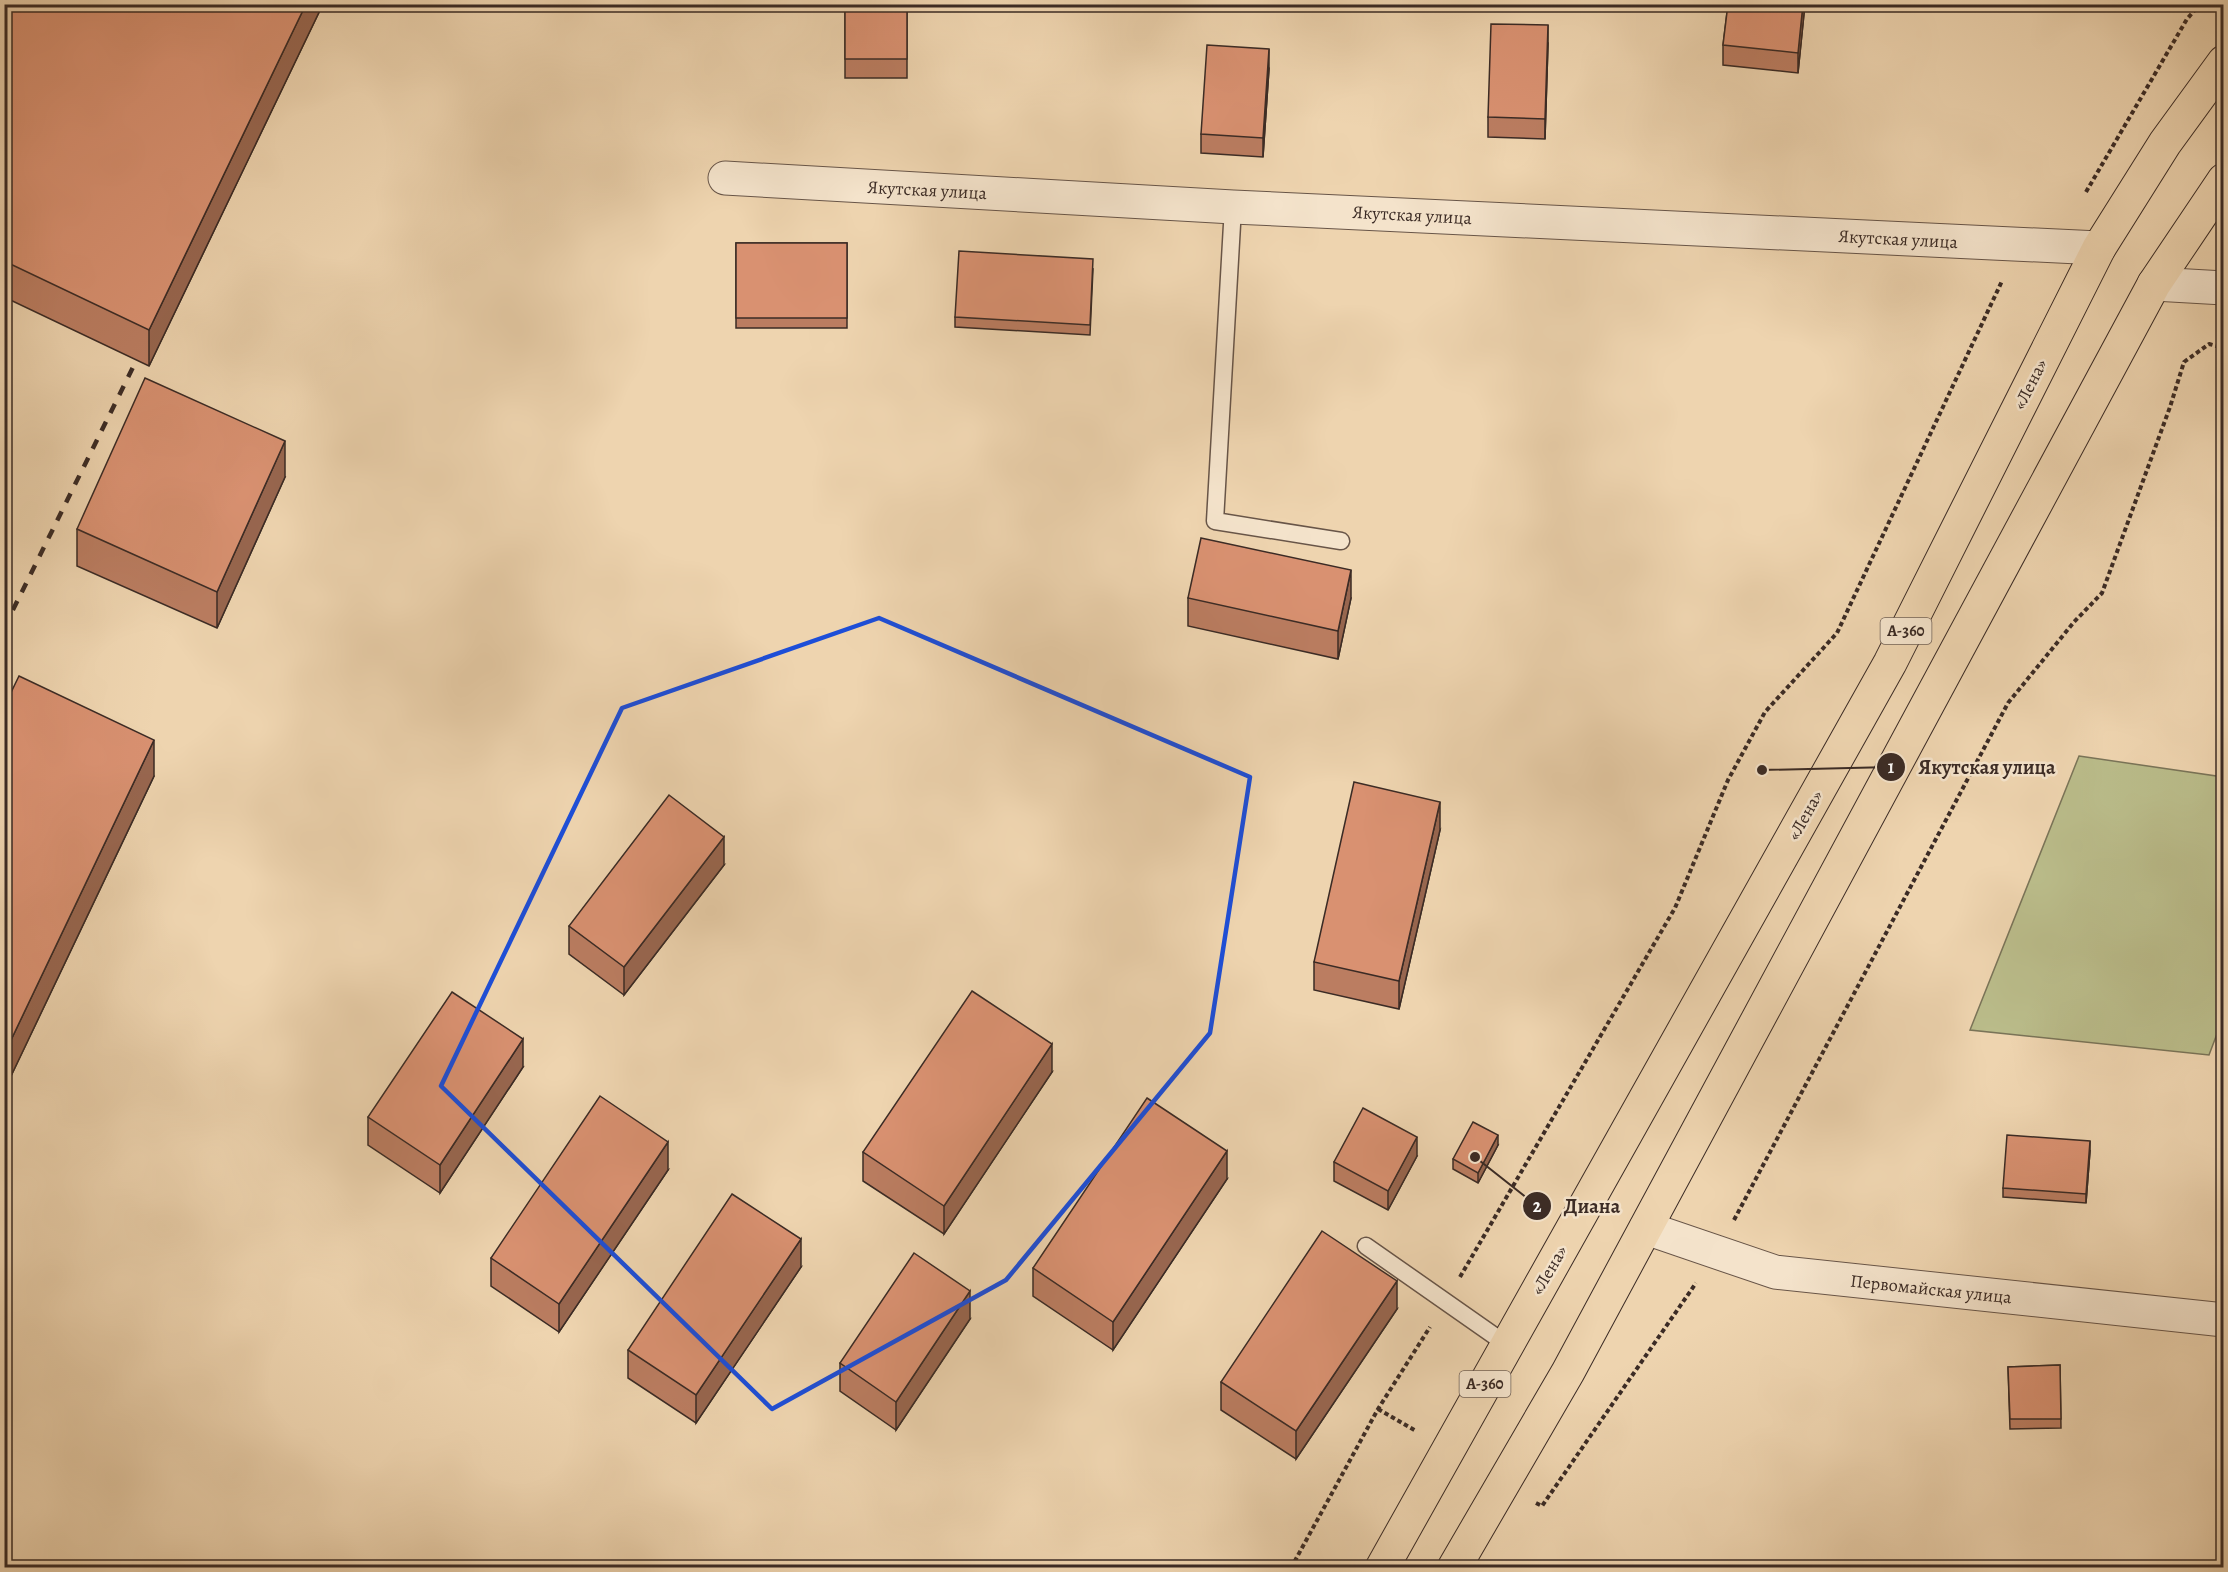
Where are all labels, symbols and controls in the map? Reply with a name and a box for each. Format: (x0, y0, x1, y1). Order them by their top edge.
street label: Якутская улица (867, 175, 988, 205)
street label: Якутская улица (1352, 200, 1473, 230)
street label: Якутская улица (1838, 224, 1959, 254)
street label: «Лена» (2007, 354, 2053, 413)
road number: А-360 (1880, 618, 1932, 644)
callout: Якутская улица (1876, 748, 2067, 786)
text: Якутская улица (1919, 754, 2056, 781)
text: 1 (1888, 755, 1895, 779)
street label: «Лена» (1781, 785, 1829, 844)
callout: Диана (1522, 1187, 1633, 1225)
text: Диана (1564, 1193, 1621, 1220)
text: 2 (1533, 1194, 1542, 1218)
street label: «Лена» (1525, 1240, 1573, 1299)
street label: Первомайская улица (1849, 1269, 2013, 1309)
road number: А-360 (1460, 1371, 1510, 1397)

